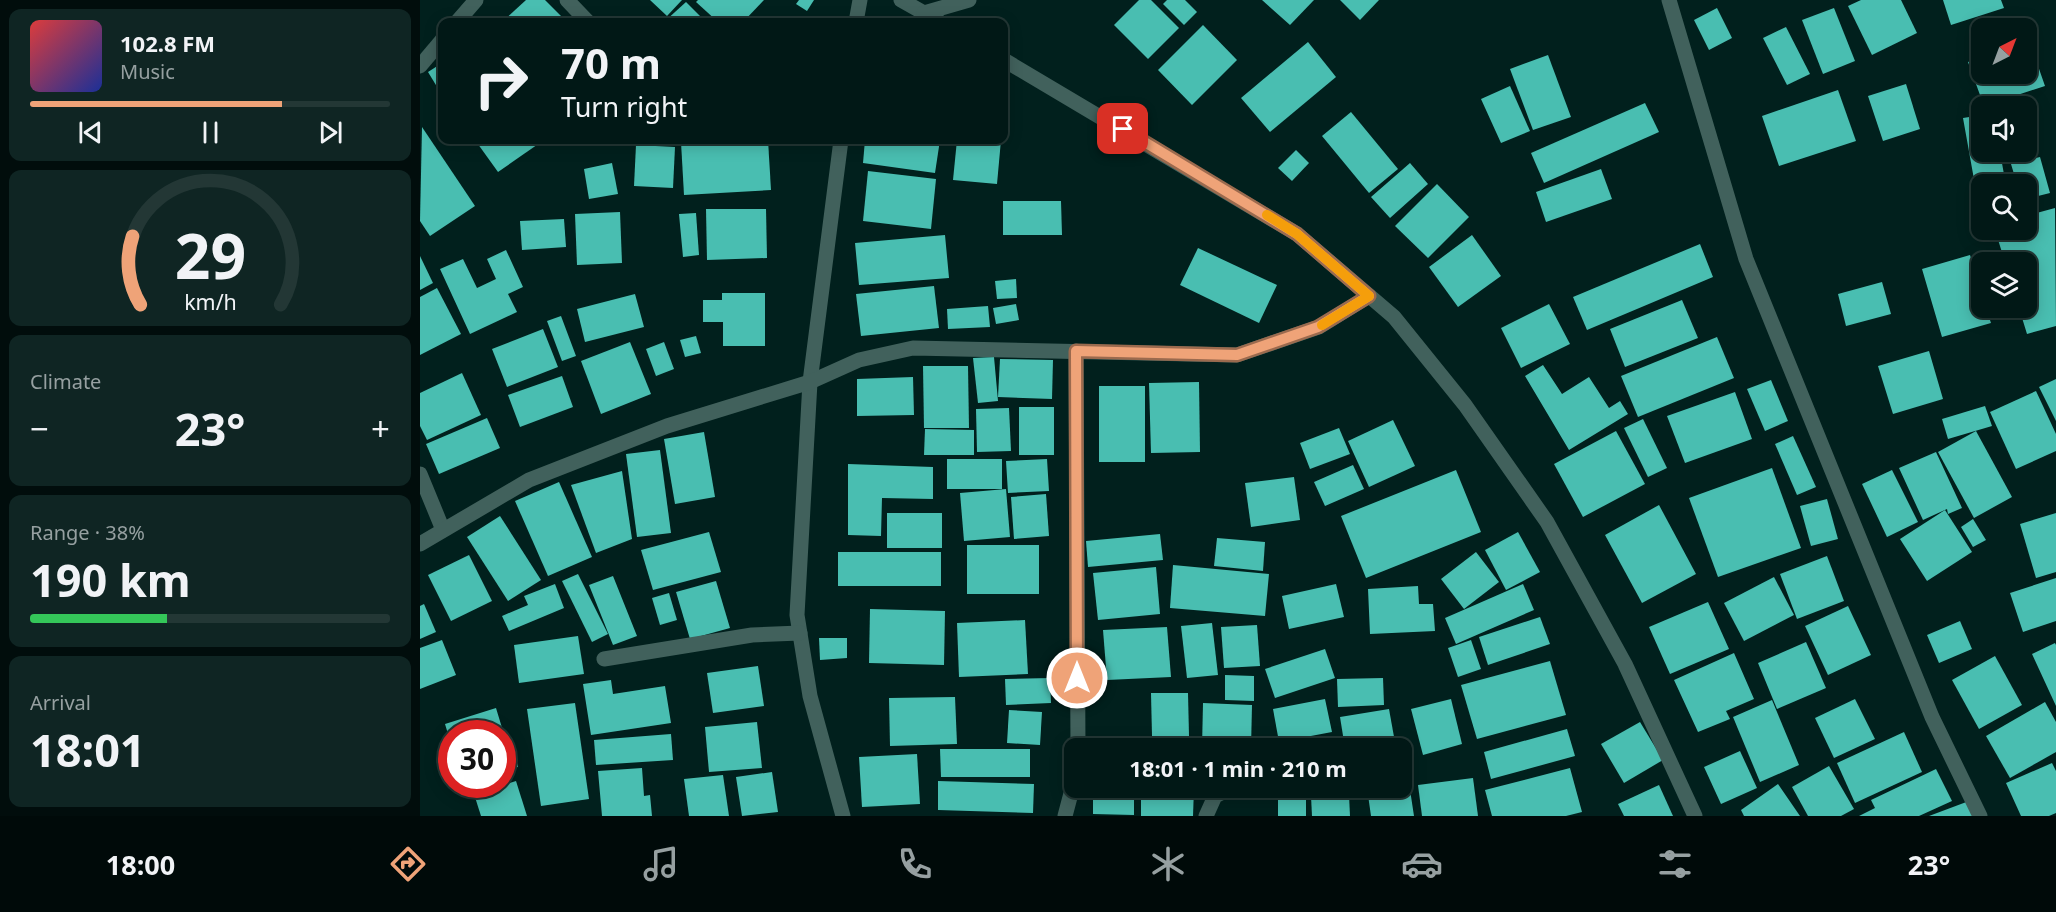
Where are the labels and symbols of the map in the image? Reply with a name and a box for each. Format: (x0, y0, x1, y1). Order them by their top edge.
north arrow (1971, 18, 2037, 84)
pin (1097, 103, 1148, 154)
position arrow (1045, 646, 1109, 710)
speed limit sign: 30 (438, 720, 516, 798)

